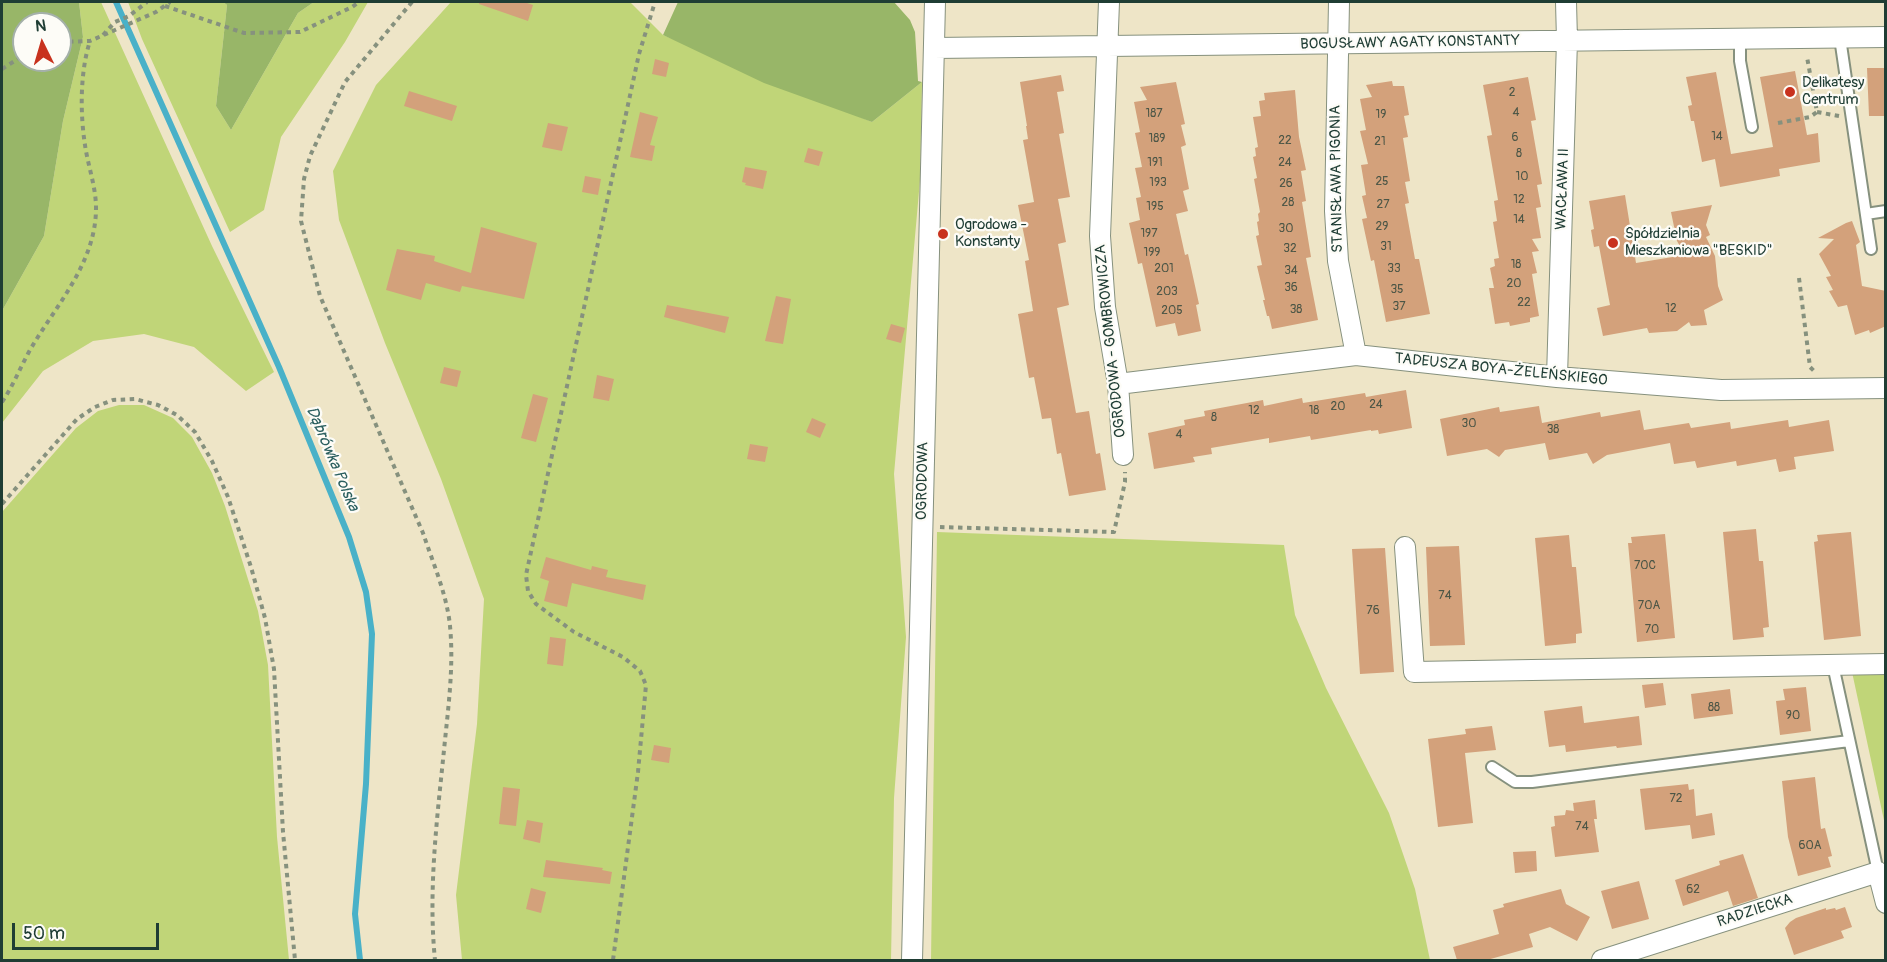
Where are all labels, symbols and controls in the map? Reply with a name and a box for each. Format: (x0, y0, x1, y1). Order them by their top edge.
north arrow (12, 12, 72, 72)
text: N (34, 16, 47, 36)
street label: BOGUSŁAWY AGATY KONSTANTY (1300, 32, 1520, 54)
place label: Delikatesy Centrum (1802, 74, 1864, 109)
marker: Delikatesy Centrum (1783, 85, 1797, 99)
house number: 2 (1509, 86, 1515, 100)
street label: STANISŁAWA PIGONIA (1327, 105, 1347, 253)
house number: 4 (1513, 106, 1519, 120)
house number: 187 (1145, 107, 1163, 121)
house number: 19 (1376, 108, 1386, 122)
house number: 14 (1711, 130, 1723, 144)
house number: 6 (1512, 131, 1518, 145)
house number: 189 (1149, 132, 1165, 146)
house number: 22 (1278, 134, 1292, 148)
house number: 21 (1374, 135, 1386, 149)
house number: 8 (1516, 147, 1522, 161)
street label: WACŁAWA II (1553, 148, 1573, 230)
house number: 191 (1147, 156, 1163, 170)
house number: 24 (1278, 156, 1292, 170)
house number: 10 (1516, 170, 1528, 184)
house number: 25 (1375, 175, 1389, 189)
house number: 193 (1149, 176, 1167, 190)
house number: 26 (1279, 177, 1293, 191)
house number: 12 (1513, 193, 1525, 207)
house number: 28 (1282, 196, 1294, 210)
house number: 27 (1376, 198, 1390, 212)
house number: 195 (1146, 200, 1164, 214)
house number: 14 (1513, 213, 1525, 227)
place label: Ogrodowa - Konstanty (955, 216, 1027, 251)
house number: 29 (1376, 220, 1388, 234)
house number: 30 (1279, 222, 1293, 236)
place label: Spółdzielnia Mieszkaniowa "BESKID" (1625, 225, 1772, 260)
marker: Ogrodowa - Konstanty (936, 227, 950, 241)
house number: 197 (1140, 227, 1158, 241)
marker: Spółdzielnia Mieszkaniowa "BESKID" (1606, 236, 1620, 250)
house number: 31 (1380, 240, 1392, 254)
house number: 32 (1283, 242, 1297, 256)
street label: OGRODOWA - GOMBROWICZA (1092, 243, 1130, 439)
house number: 199 (1143, 246, 1161, 260)
house number: 18 (1511, 258, 1521, 272)
house number: 201 (1154, 262, 1174, 276)
house number: 33 (1387, 262, 1401, 276)
house number: 34 (1284, 264, 1298, 278)
house number: 20 (1507, 277, 1521, 291)
house number: 36 (1284, 281, 1298, 295)
house number: 35 (1390, 283, 1404, 297)
house number: 203 (1156, 285, 1178, 299)
house number: 22 (1517, 296, 1531, 310)
house number: 37 (1392, 300, 1406, 314)
house number: 12 (1665, 302, 1677, 316)
house number: 38 (1290, 303, 1302, 317)
house number: 205 (1161, 304, 1183, 318)
street label: TADEUSZA BOYA-ŻELEŃSKIEGO (1394, 350, 1608, 390)
house number: 24 (1369, 398, 1383, 412)
house number: 20 (1331, 400, 1345, 414)
water label: Dąbrówka Polska (301, 404, 363, 514)
house number: 12 (1248, 404, 1260, 418)
house number: 18 (1309, 404, 1319, 418)
house number: 8 (1211, 411, 1217, 425)
house number: 30 (1462, 417, 1476, 431)
house number: 38 (1547, 423, 1559, 437)
house number: 4 (1176, 428, 1182, 442)
street label: OGRODOWA (913, 442, 933, 520)
house number: 70C (1634, 559, 1656, 573)
house number: 74 (1438, 589, 1452, 603)
house number: 70A (1638, 599, 1660, 613)
house number: 76 (1366, 604, 1380, 618)
house number: 70 (1645, 623, 1659, 637)
house number: 88 (1708, 701, 1720, 715)
house number: 90 (1786, 709, 1800, 723)
house number: 72 (1669, 792, 1683, 806)
house number: 74 (1575, 820, 1589, 834)
house number: 60A (1799, 839, 1821, 853)
house number: 62 (1686, 883, 1700, 897)
street label: RADZIECKA (1715, 890, 1795, 932)
scale bar (15, 911, 162, 949)
text: 50 m (23, 922, 65, 945)

